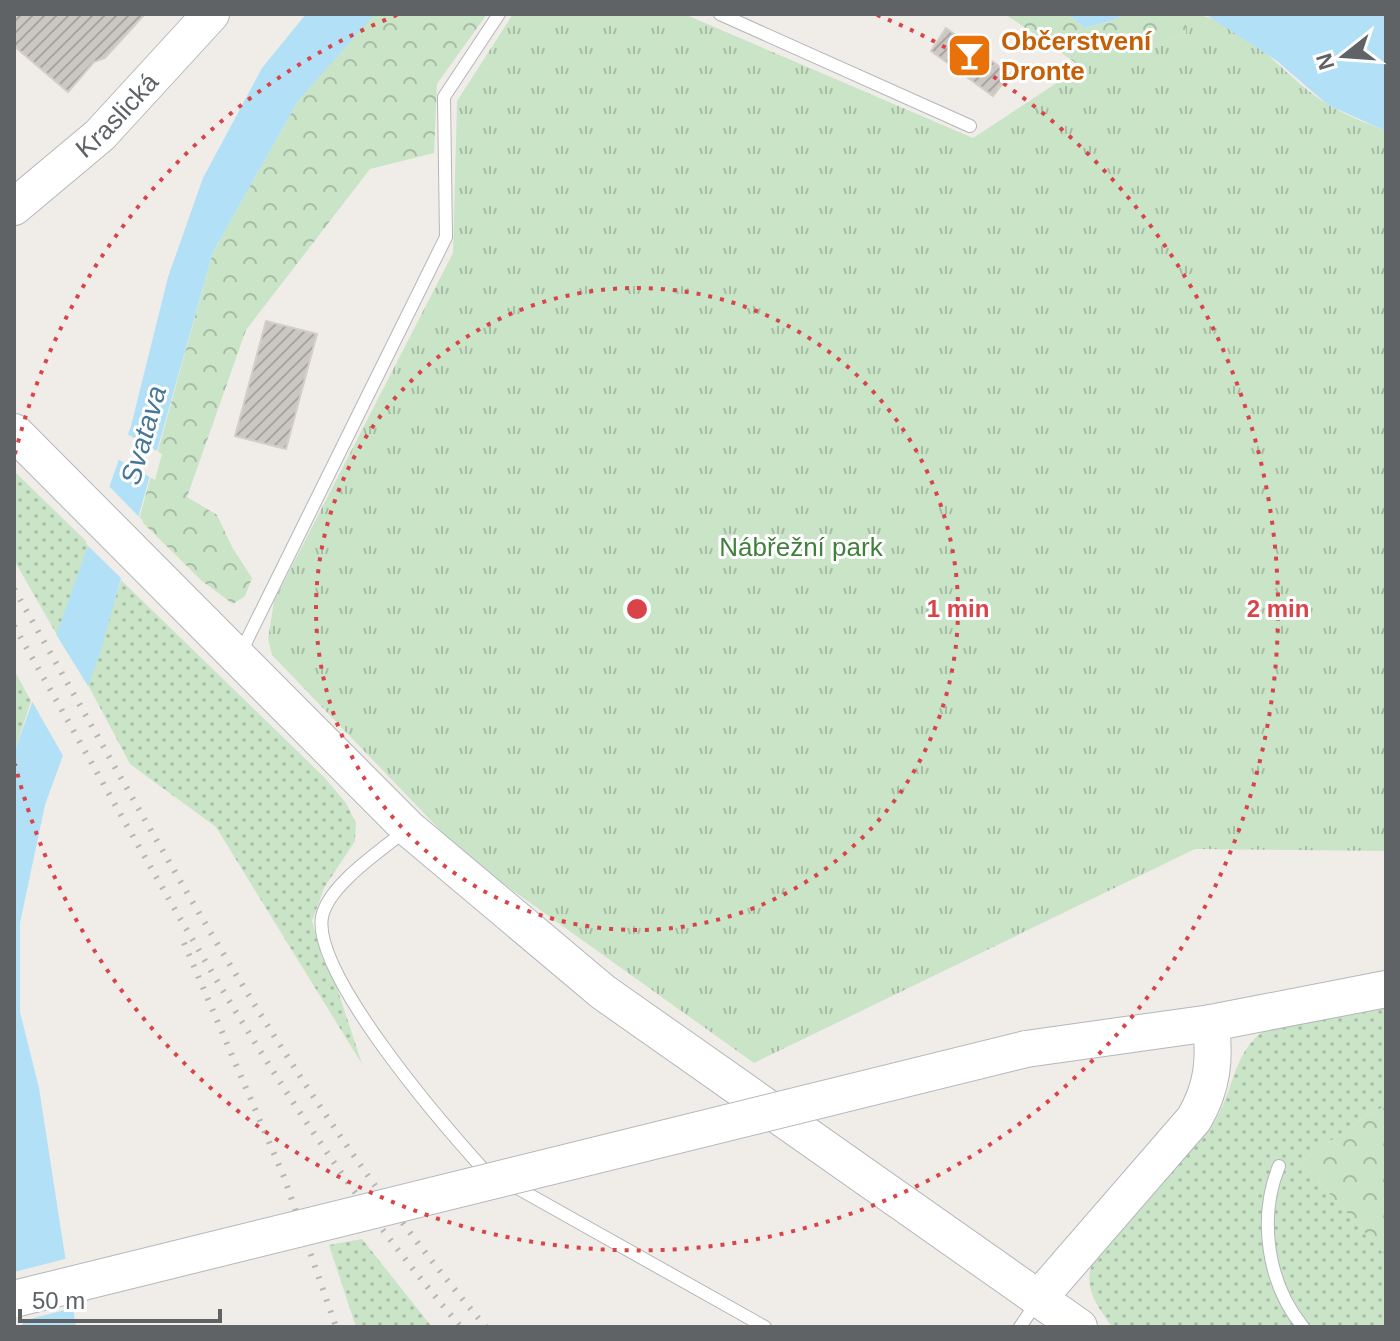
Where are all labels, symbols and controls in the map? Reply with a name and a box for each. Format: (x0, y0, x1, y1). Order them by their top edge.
north arrow (1304, 16, 1384, 96)
place label: Občerstvení Dronte (1001, 26, 1152, 86)
bar icon: Občerstvení Dronte (946, 32, 994, 80)
text: N (1311, 50, 1340, 73)
street label: Kraslická (70, 67, 165, 164)
water label: Svatava (115, 382, 172, 488)
park label: Nábřežní park (719, 532, 884, 562)
centre of rings (623, 595, 651, 623)
text: 1 min (927, 595, 989, 622)
text: 2 min (1247, 595, 1309, 622)
scale bar (20, 1273, 220, 1323)
text: 50 m (32, 1287, 85, 1314)

